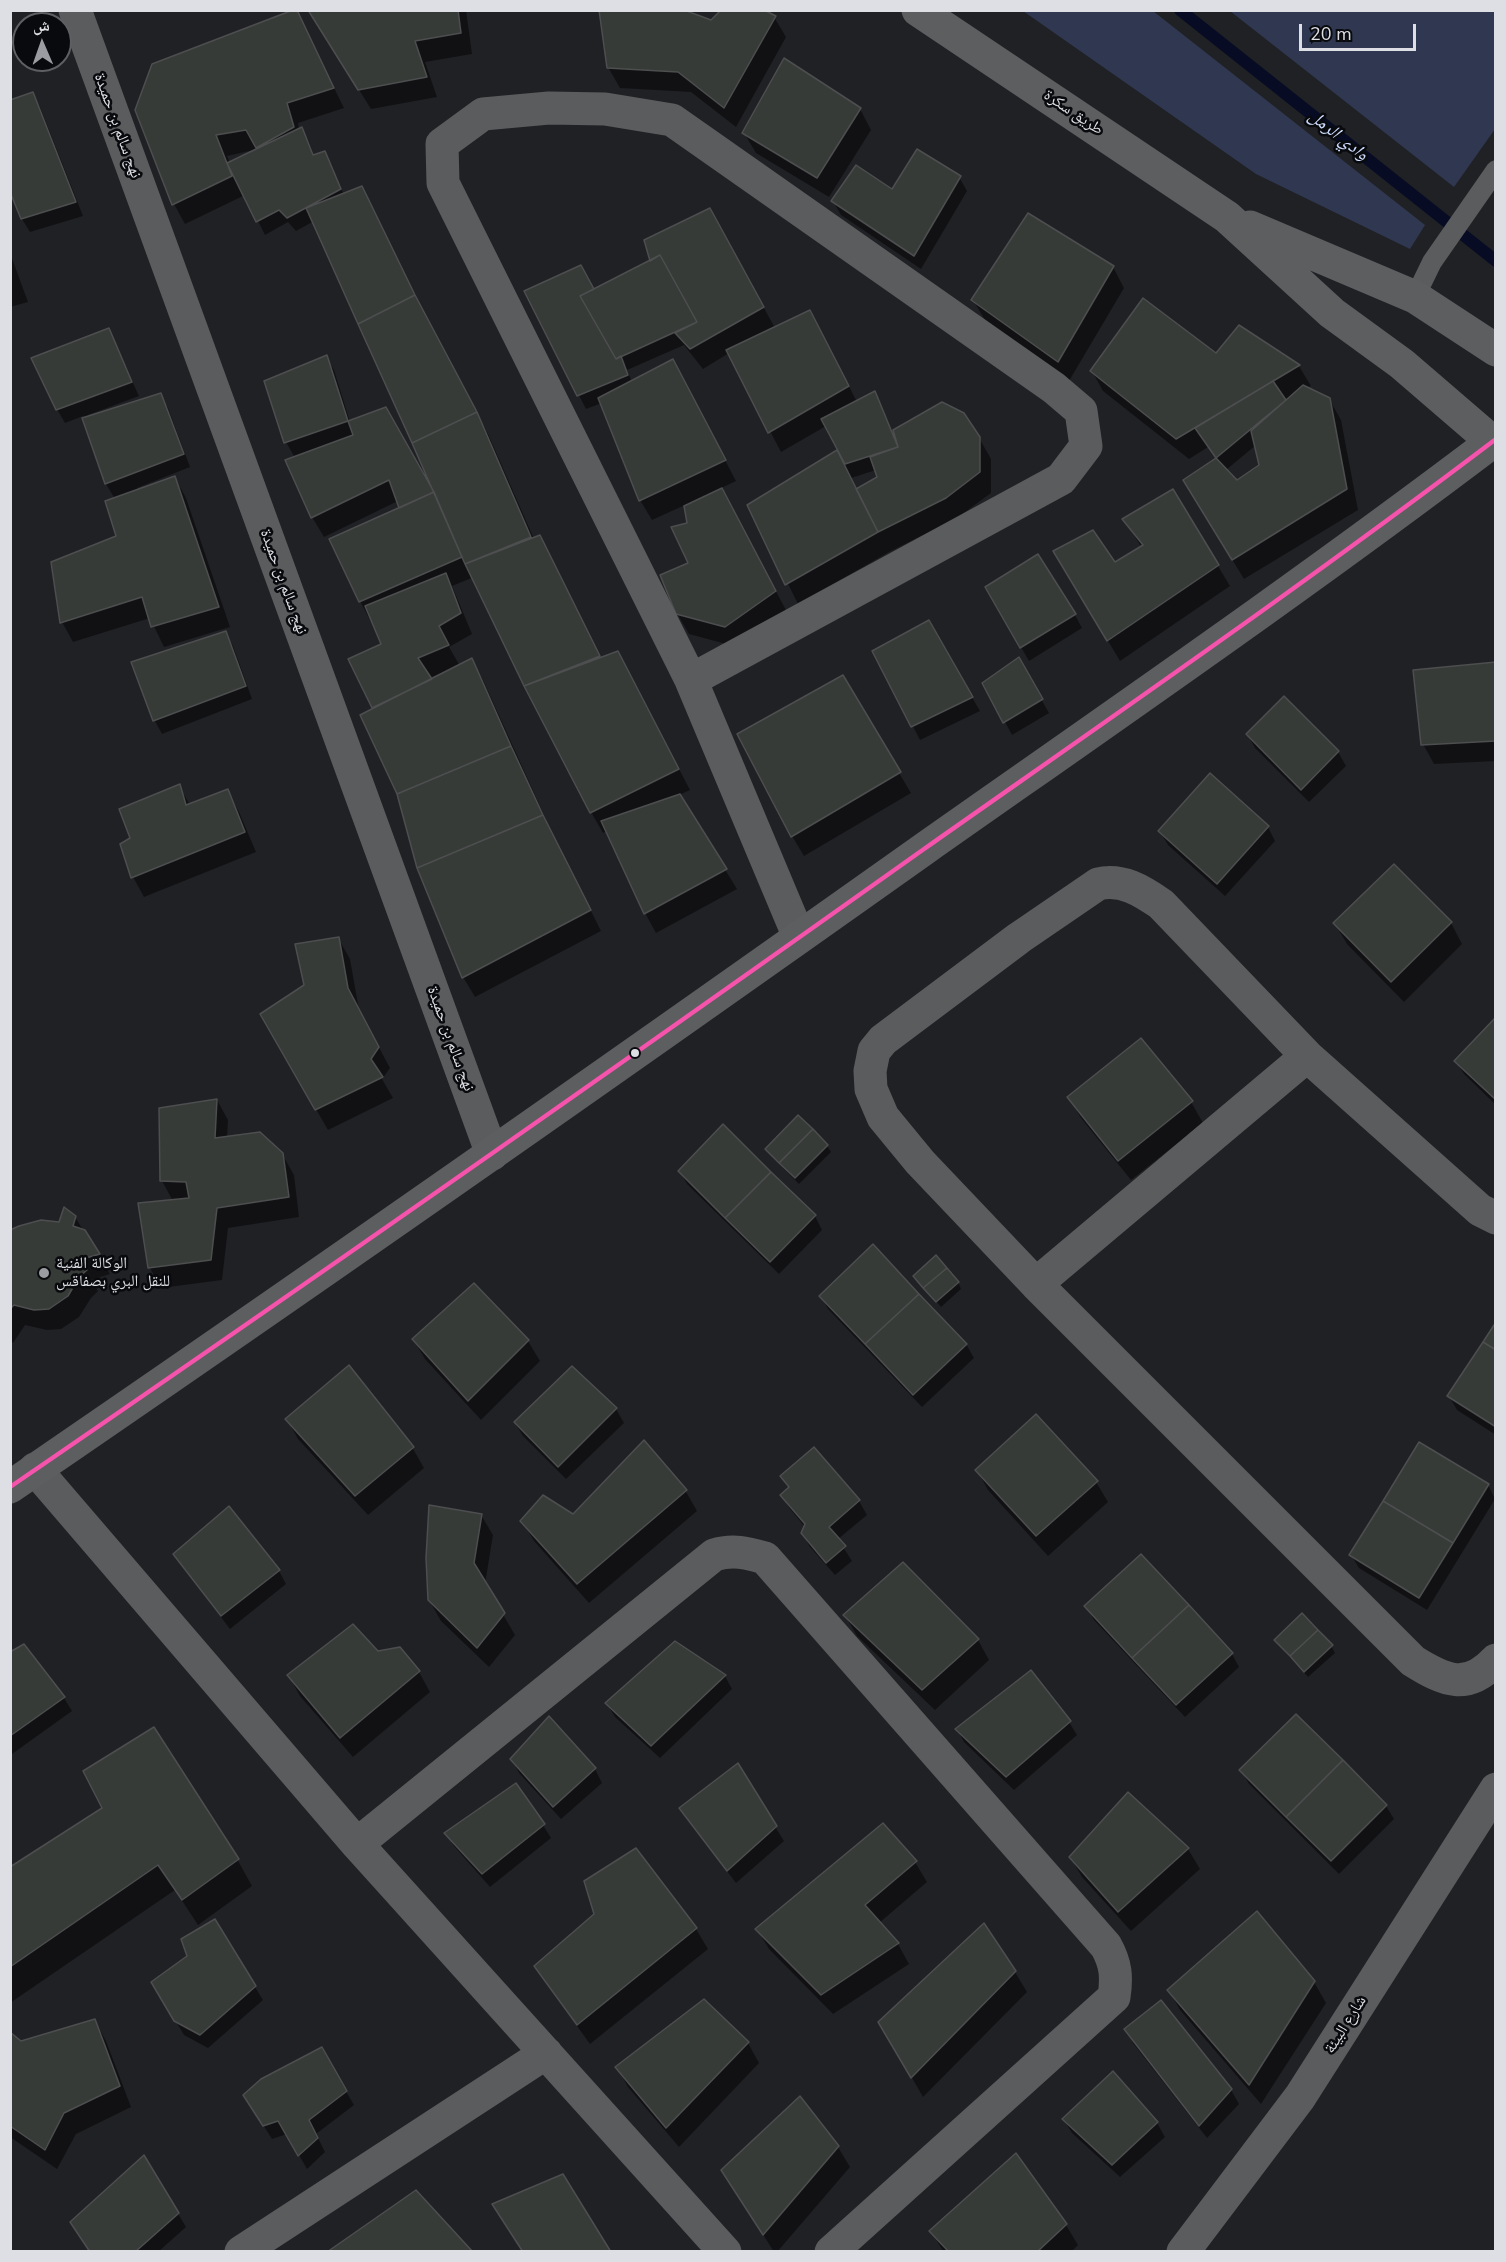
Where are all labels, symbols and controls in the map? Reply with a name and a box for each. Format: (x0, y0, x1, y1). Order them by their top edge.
north arrow (12, 12, 72, 72)
scale bar (1302, 12, 1419, 50)
text: ش (33, 15, 50, 37)
text: 20 m (1310, 22, 1352, 46)
street label: نهج سالم بن حميدة (89, 71, 145, 181)
street label: طريق سكرة (1040, 86, 1106, 140)
water label: وادي الرمل (1304, 106, 1372, 166)
street label: نهج سالم بن حميدة (255, 527, 311, 637)
street label: نهج سالم بن حميدة (422, 984, 478, 1094)
unlabelled marker (629, 1047, 641, 1059)
place label: الوكالة الفنية للنقل البري بصفاقس (56, 1254, 170, 1292)
marker: الوكالة الفنية للنقل البري بصفاقس (37, 1266, 51, 1280)
street label: شارع البيئة (1321, 1993, 1371, 2057)

